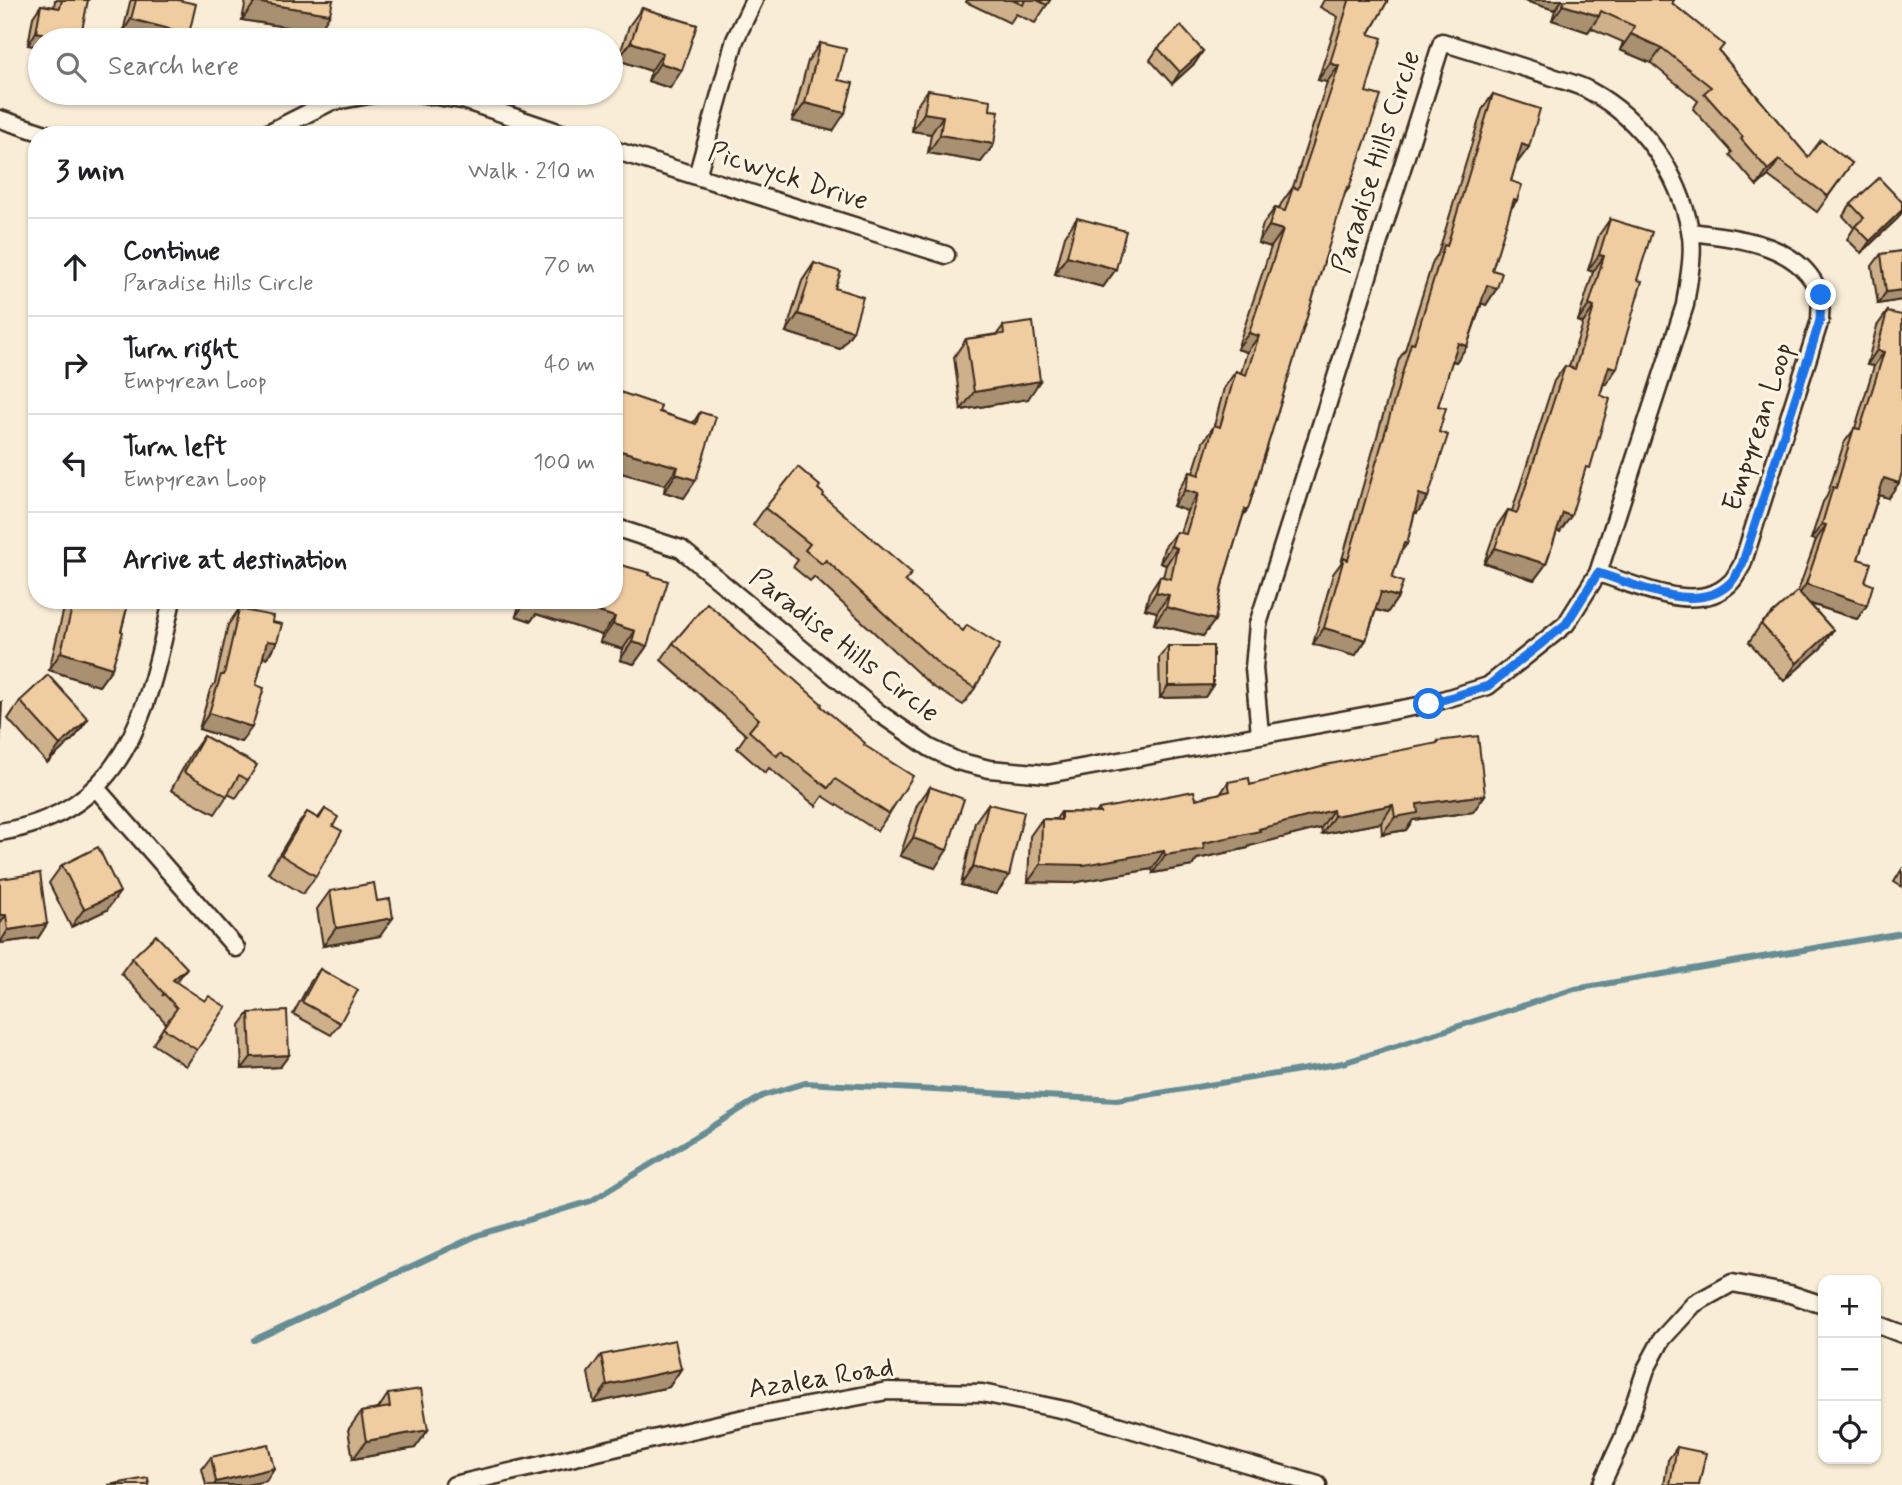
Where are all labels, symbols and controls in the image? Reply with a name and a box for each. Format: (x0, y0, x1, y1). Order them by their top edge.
search box (28, 28, 623, 105)
street label: Paradise Hills Circle (1324, 46, 1430, 278)
icon: search (52, 48, 90, 86)
text: Search here (108, 50, 239, 84)
street label: Picwyck Drive (703, 134, 873, 220)
text: 3 min (56, 152, 125, 191)
text: Walk · 210 m (468, 157, 595, 187)
text: Continue (123, 235, 220, 269)
icon: ahead (56, 248, 94, 286)
text: 70 m (543, 252, 595, 282)
text: Paradise Hills Circle (123, 269, 314, 299)
route end (1805, 279, 1836, 310)
text: Turn right (123, 333, 239, 367)
street label: Empyrean Loop (1714, 338, 1804, 516)
icon: right (56, 346, 94, 384)
text: 40 m (544, 350, 595, 380)
text: Empyrean Loop (123, 367, 267, 397)
text: Turn left (123, 431, 227, 465)
icon: left (56, 444, 94, 482)
text: 100 m (533, 448, 595, 478)
text: Empyrean Loop (123, 465, 267, 495)
icon: arrive (56, 542, 94, 580)
text: Arrive at destination (123, 544, 347, 578)
street label: Paradise Hills Circle (741, 560, 947, 732)
route start (1413, 688, 1444, 719)
map controls (1818, 1275, 1881, 1464)
button: + (1818, 1275, 1881, 1338)
button: − (1818, 1338, 1881, 1401)
street label: Azalea Road (746, 1349, 896, 1409)
button: locate (1818, 1401, 1881, 1464)

